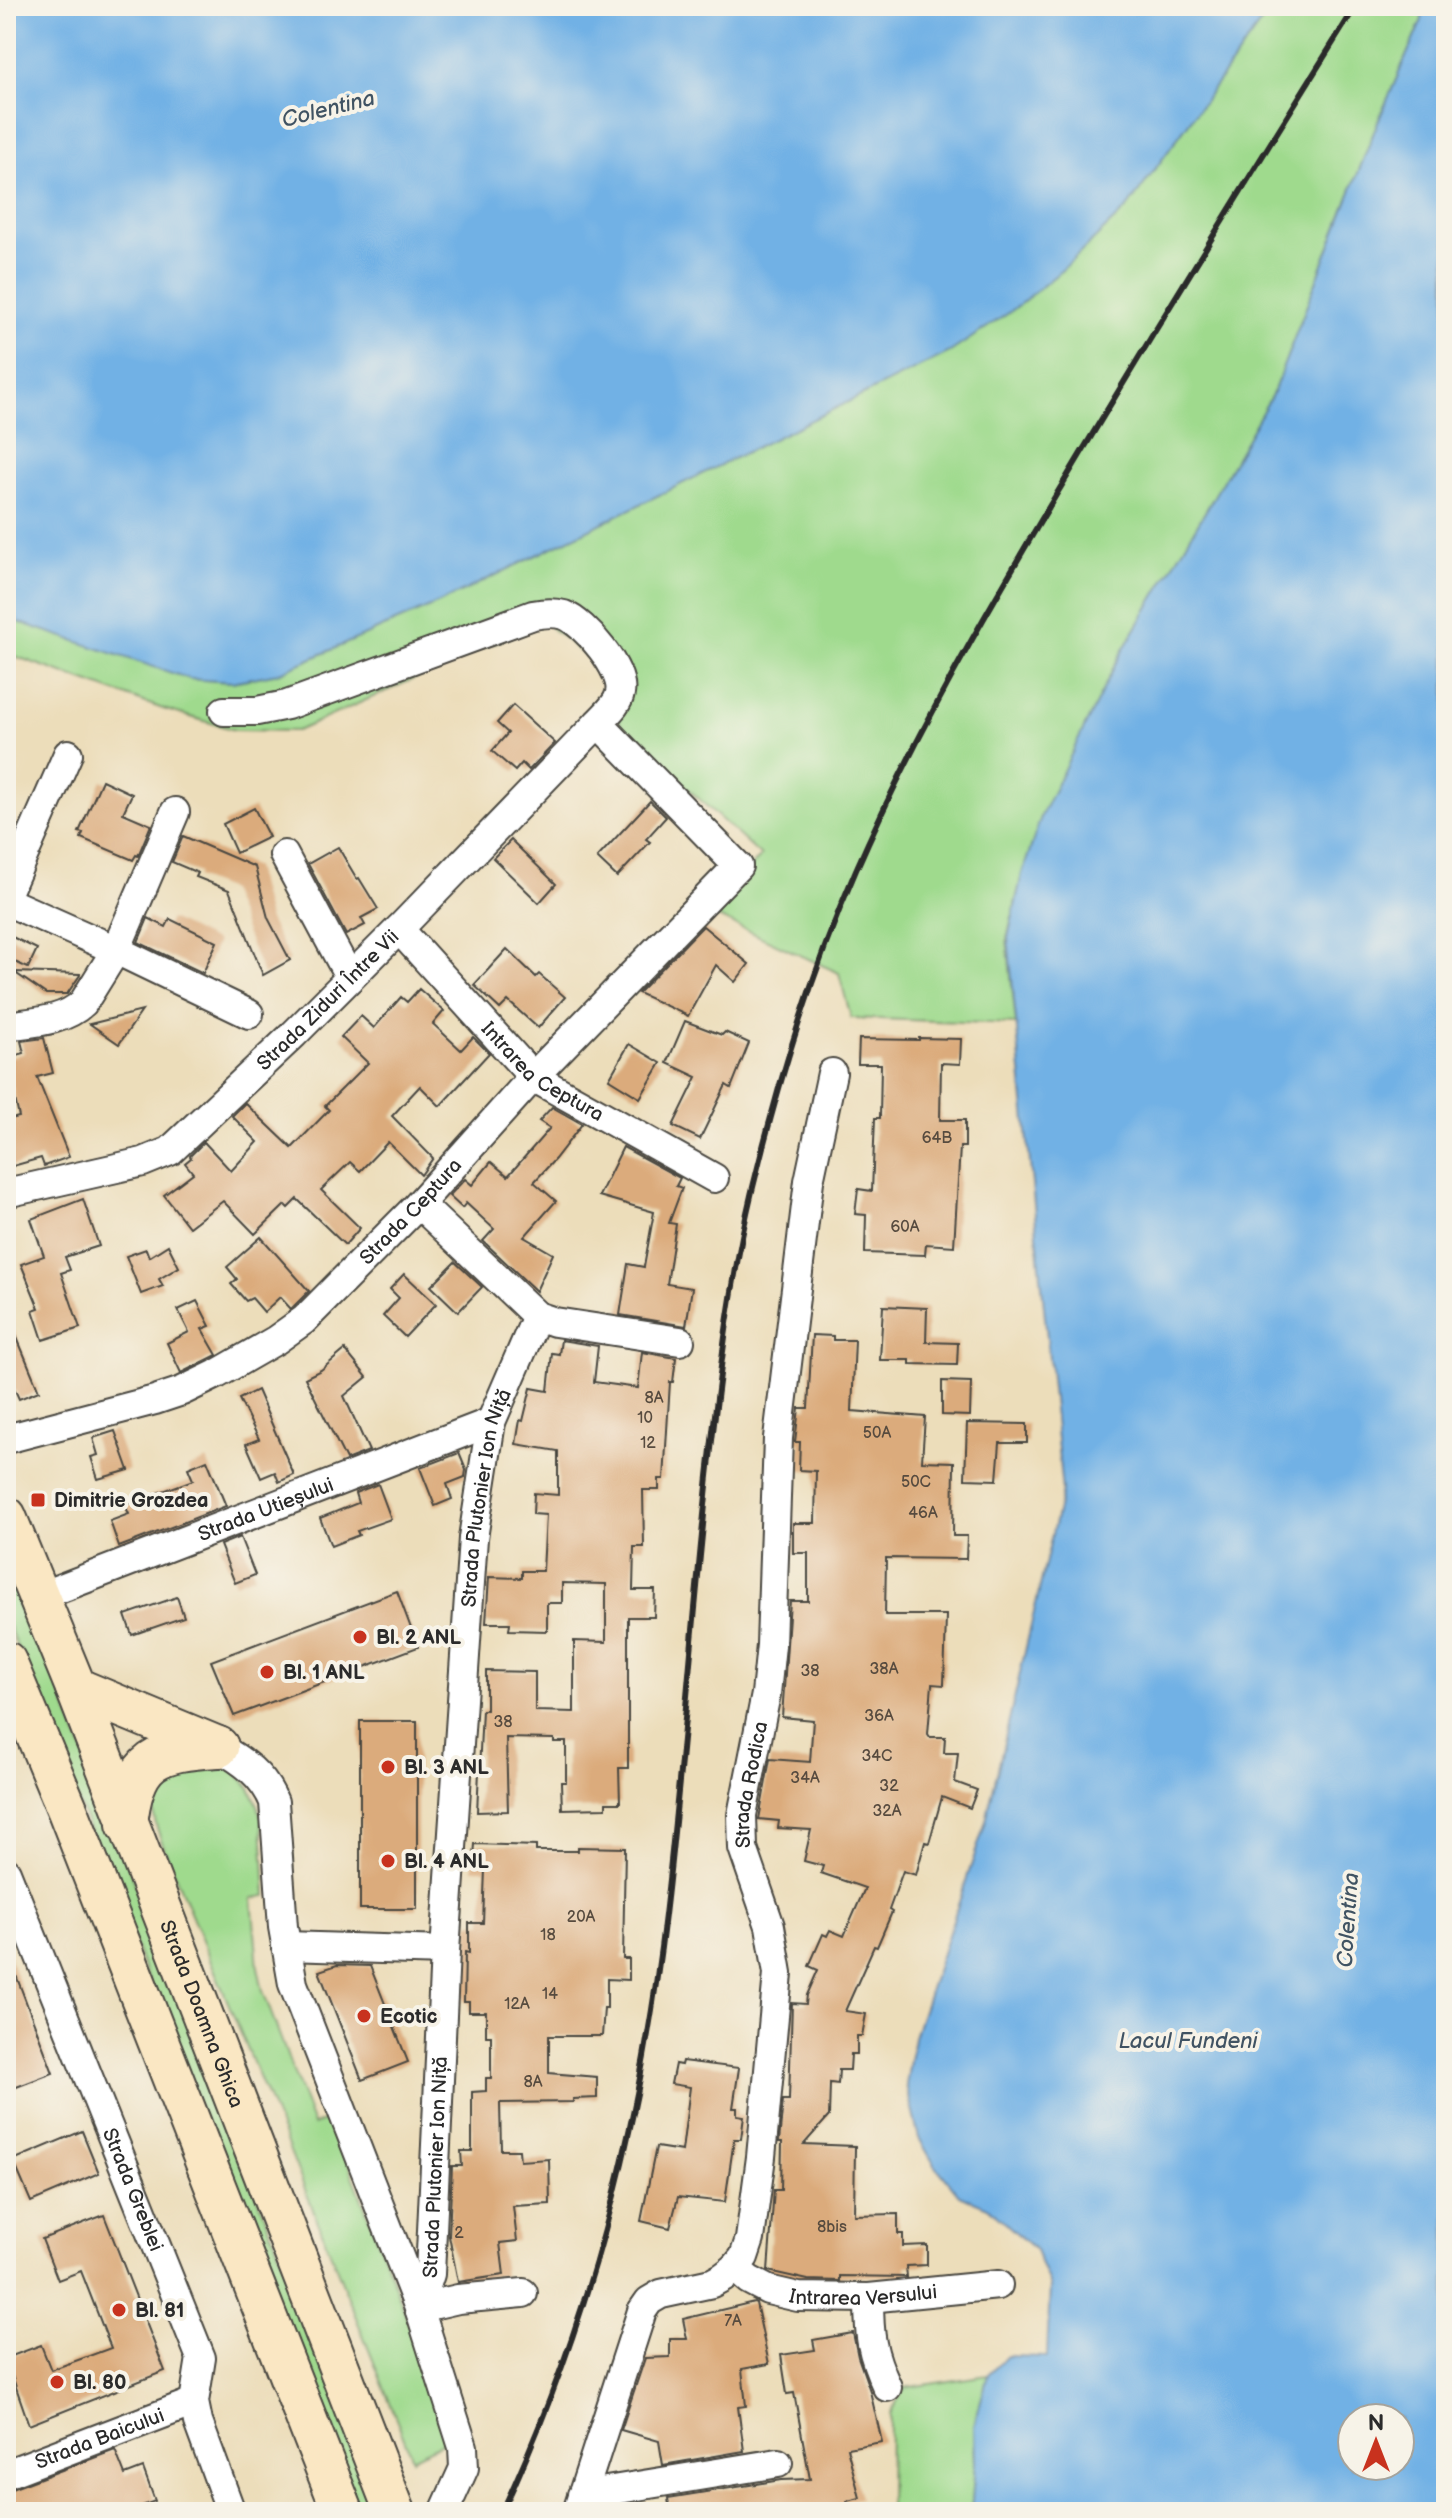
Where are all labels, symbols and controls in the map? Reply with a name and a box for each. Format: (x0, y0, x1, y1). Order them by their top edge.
water label: Colentina (279, 85, 378, 134)
street label: Strada Ziduri Între Vii (252, 925, 404, 1076)
street label: Intrarea Ceptura (476, 1017, 608, 1127)
house number: 64B (922, 1129, 952, 1148)
street label: Strada Ceptura (355, 1154, 467, 1270)
house number: 60A (891, 1218, 920, 1237)
street label: Strada Plutonier Ion Niță (457, 1385, 517, 1608)
house number: 8A (644, 1389, 664, 1408)
house number: 10 (637, 1409, 653, 1428)
house number: 50A (863, 1424, 891, 1443)
house number: 12 (640, 1434, 656, 1453)
street label: Strada Utieșului (195, 1473, 337, 1547)
house number: 50C (901, 1473, 931, 1492)
place label: Dimitrie Grozdea (54, 1489, 209, 1513)
marker: Dimitrie Grozdea (29, 1491, 47, 1509)
house number: 46A (908, 1504, 938, 1523)
place label: Bl. 2 ANL (376, 1626, 462, 1650)
marker: Bl. 2 ANL (351, 1628, 369, 1646)
house number: 38A (870, 1660, 899, 1679)
place label: Bl. 1 ANL (283, 1661, 365, 1685)
house number: 38 (800, 1662, 820, 1681)
marker: Bl. 1 ANL (258, 1663, 276, 1681)
house number: 36A (864, 1707, 894, 1726)
house number: 38 (493, 1713, 513, 1732)
street label: Strada Rodica (731, 1719, 773, 1848)
house number: 34C (862, 1747, 892, 1766)
place label: Bl. 3 ANL (404, 1756, 489, 1780)
marker: Bl. 3 ANL (379, 1758, 397, 1776)
house number: 34A (790, 1769, 820, 1788)
house number: 32 (879, 1777, 899, 1796)
house number: 32A (872, 1802, 902, 1821)
place label: Bl. 4 ANL (404, 1850, 489, 1874)
marker: Bl. 4 ANL (379, 1852, 397, 1870)
water label: Colentina (1332, 1872, 1365, 1968)
house number: 20A (567, 1908, 596, 1927)
street label: Strada Doamna Ghica (154, 1917, 248, 2111)
house number: 18 (540, 1926, 556, 1945)
house number: 14 (542, 1985, 558, 2004)
house number: 12A (504, 1995, 530, 2014)
place label: Ecotic (380, 2005, 438, 2029)
marker: Ecotic (355, 2007, 373, 2025)
water label: Lacul Fundeni (1119, 2028, 1259, 2055)
street label: Strada Plutonier Ion Niță (419, 2056, 453, 2279)
house number: 8A (523, 2073, 543, 2092)
street label: Strada Greblei (97, 2125, 168, 2255)
house number: 8bis (817, 2218, 847, 2237)
house number: 2 (454, 2224, 464, 2243)
street label: Intrarea Versului (787, 2280, 938, 2311)
place label: Bl. 81 (135, 2299, 184, 2323)
marker: Bl. 81 (110, 2301, 128, 2319)
house number: 7A (724, 2312, 742, 2331)
place label: Bl. 80 (73, 2371, 126, 2395)
marker: Bl. 80 (48, 2373, 66, 2391)
north arrow (1336, 2402, 1416, 2482)
street label: Strada Baicului (32, 2404, 168, 2475)
text: N (1368, 2410, 1384, 2437)

